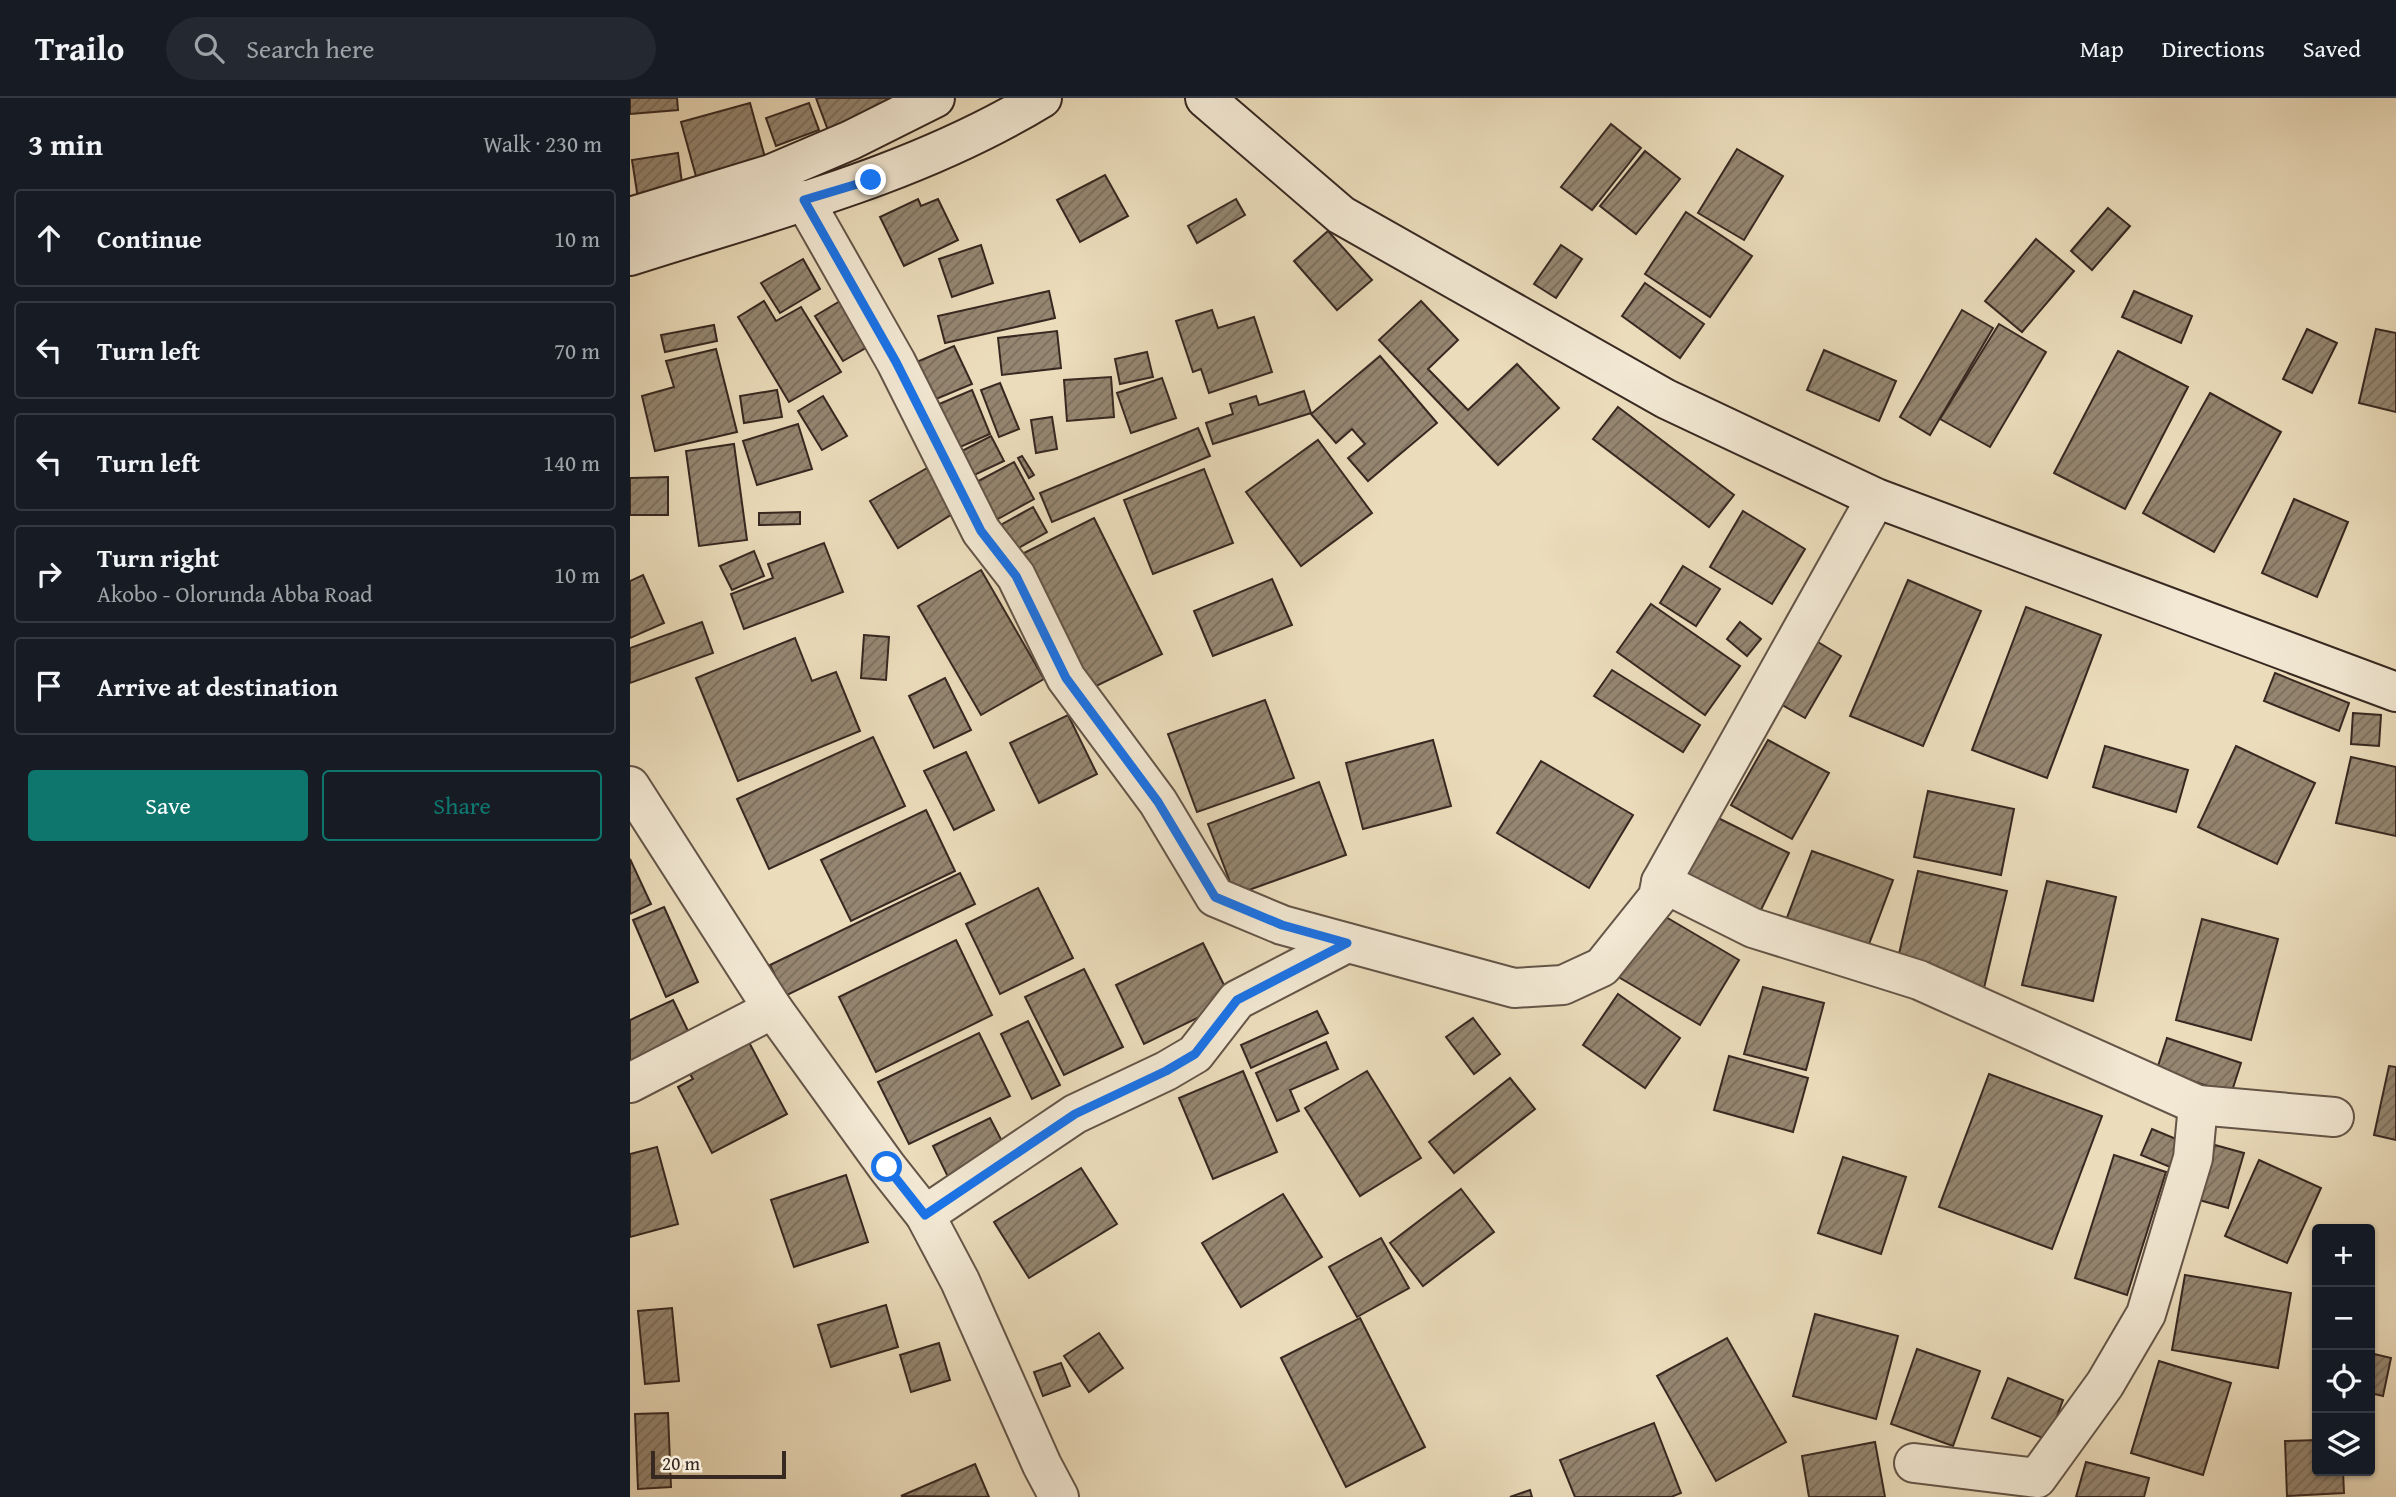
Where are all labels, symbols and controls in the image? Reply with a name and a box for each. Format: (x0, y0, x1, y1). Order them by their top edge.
search box (166, 17, 656, 80)
text: Trailo (35, 24, 124, 72)
icon: search (190, 29, 228, 67)
text: Search here (246, 29, 375, 68)
text: Map (2080, 31, 2124, 66)
text: Directions (2162, 31, 2265, 66)
text: Saved (2303, 31, 2361, 66)
text: 3 min (28, 122, 103, 166)
text: Walk · 230 m (483, 127, 602, 160)
route end (855, 164, 886, 195)
icon: ahead (30, 219, 68, 257)
text: Continue (97, 219, 202, 258)
text: 10 m (554, 222, 600, 255)
icon: left (30, 331, 68, 369)
text: Turn left (97, 331, 200, 370)
text: 70 m (554, 334, 600, 367)
icon: left (30, 443, 68, 481)
text: Turn left (97, 443, 200, 482)
text: 140 m (543, 446, 600, 479)
text: Turn right (97, 538, 219, 577)
icon: right (30, 555, 68, 593)
text: 10 m (554, 558, 600, 591)
text: Akobo - Olorunda Abba Road (97, 577, 373, 610)
icon: arrive (30, 667, 68, 705)
text: Arrive at destination (97, 667, 338, 706)
button: Save (28, 770, 308, 841)
button: Share (322, 770, 602, 841)
route start (871, 1151, 902, 1182)
map controls (2312, 1224, 2375, 1476)
button: + (2312, 1224, 2375, 1287)
button: − (2312, 1287, 2375, 1350)
button: locate (2312, 1350, 2375, 1413)
button: layers (2312, 1413, 2375, 1476)
scale bar (651, 1448, 786, 1480)
text: 20 m (662, 1449, 700, 1477)

